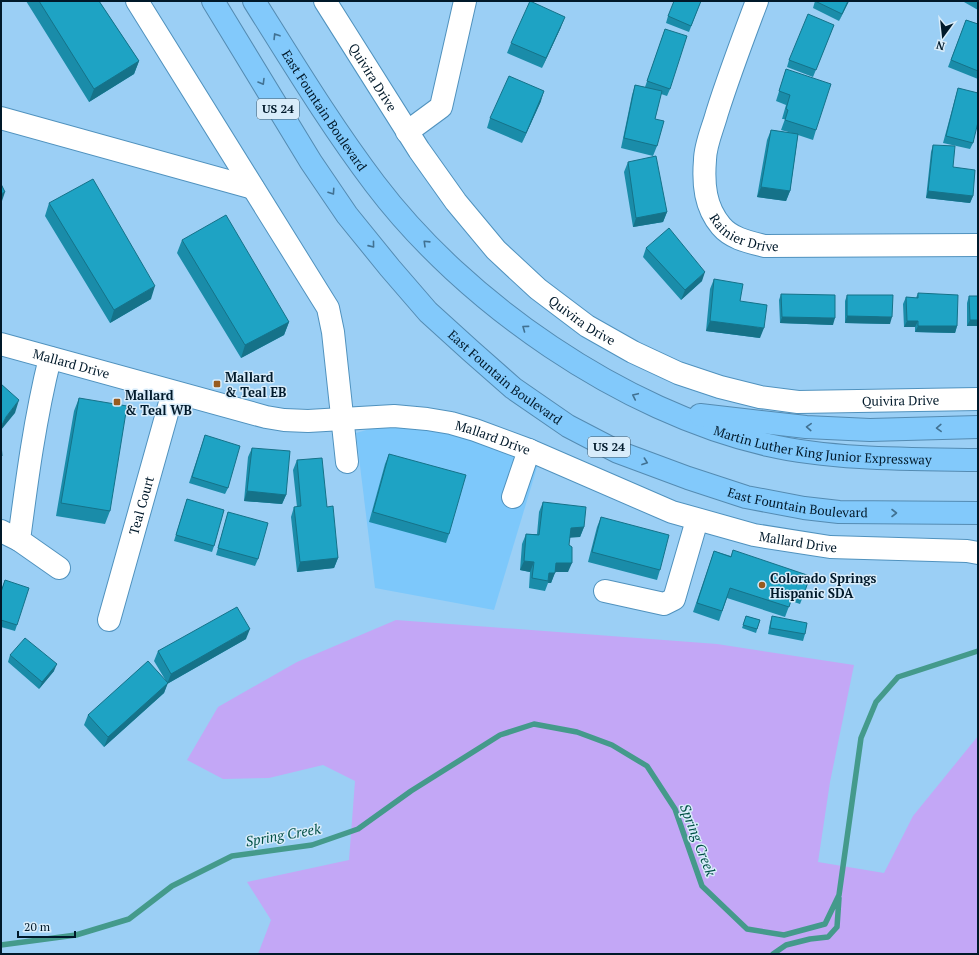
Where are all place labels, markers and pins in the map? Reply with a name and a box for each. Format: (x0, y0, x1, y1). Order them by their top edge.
place label: Mallard & Teal EB (225, 368, 286, 401)
marker: Mallard & Teal EB (212, 379, 222, 389)
place label: Mallard & Teal WB (125, 386, 192, 419)
marker: Mallard & Teal WB (112, 397, 122, 407)
place label: Colorado Springs Hispanic SDA (770, 569, 877, 602)
marker: Colorado Springs Hispanic SDA (757, 580, 767, 590)

